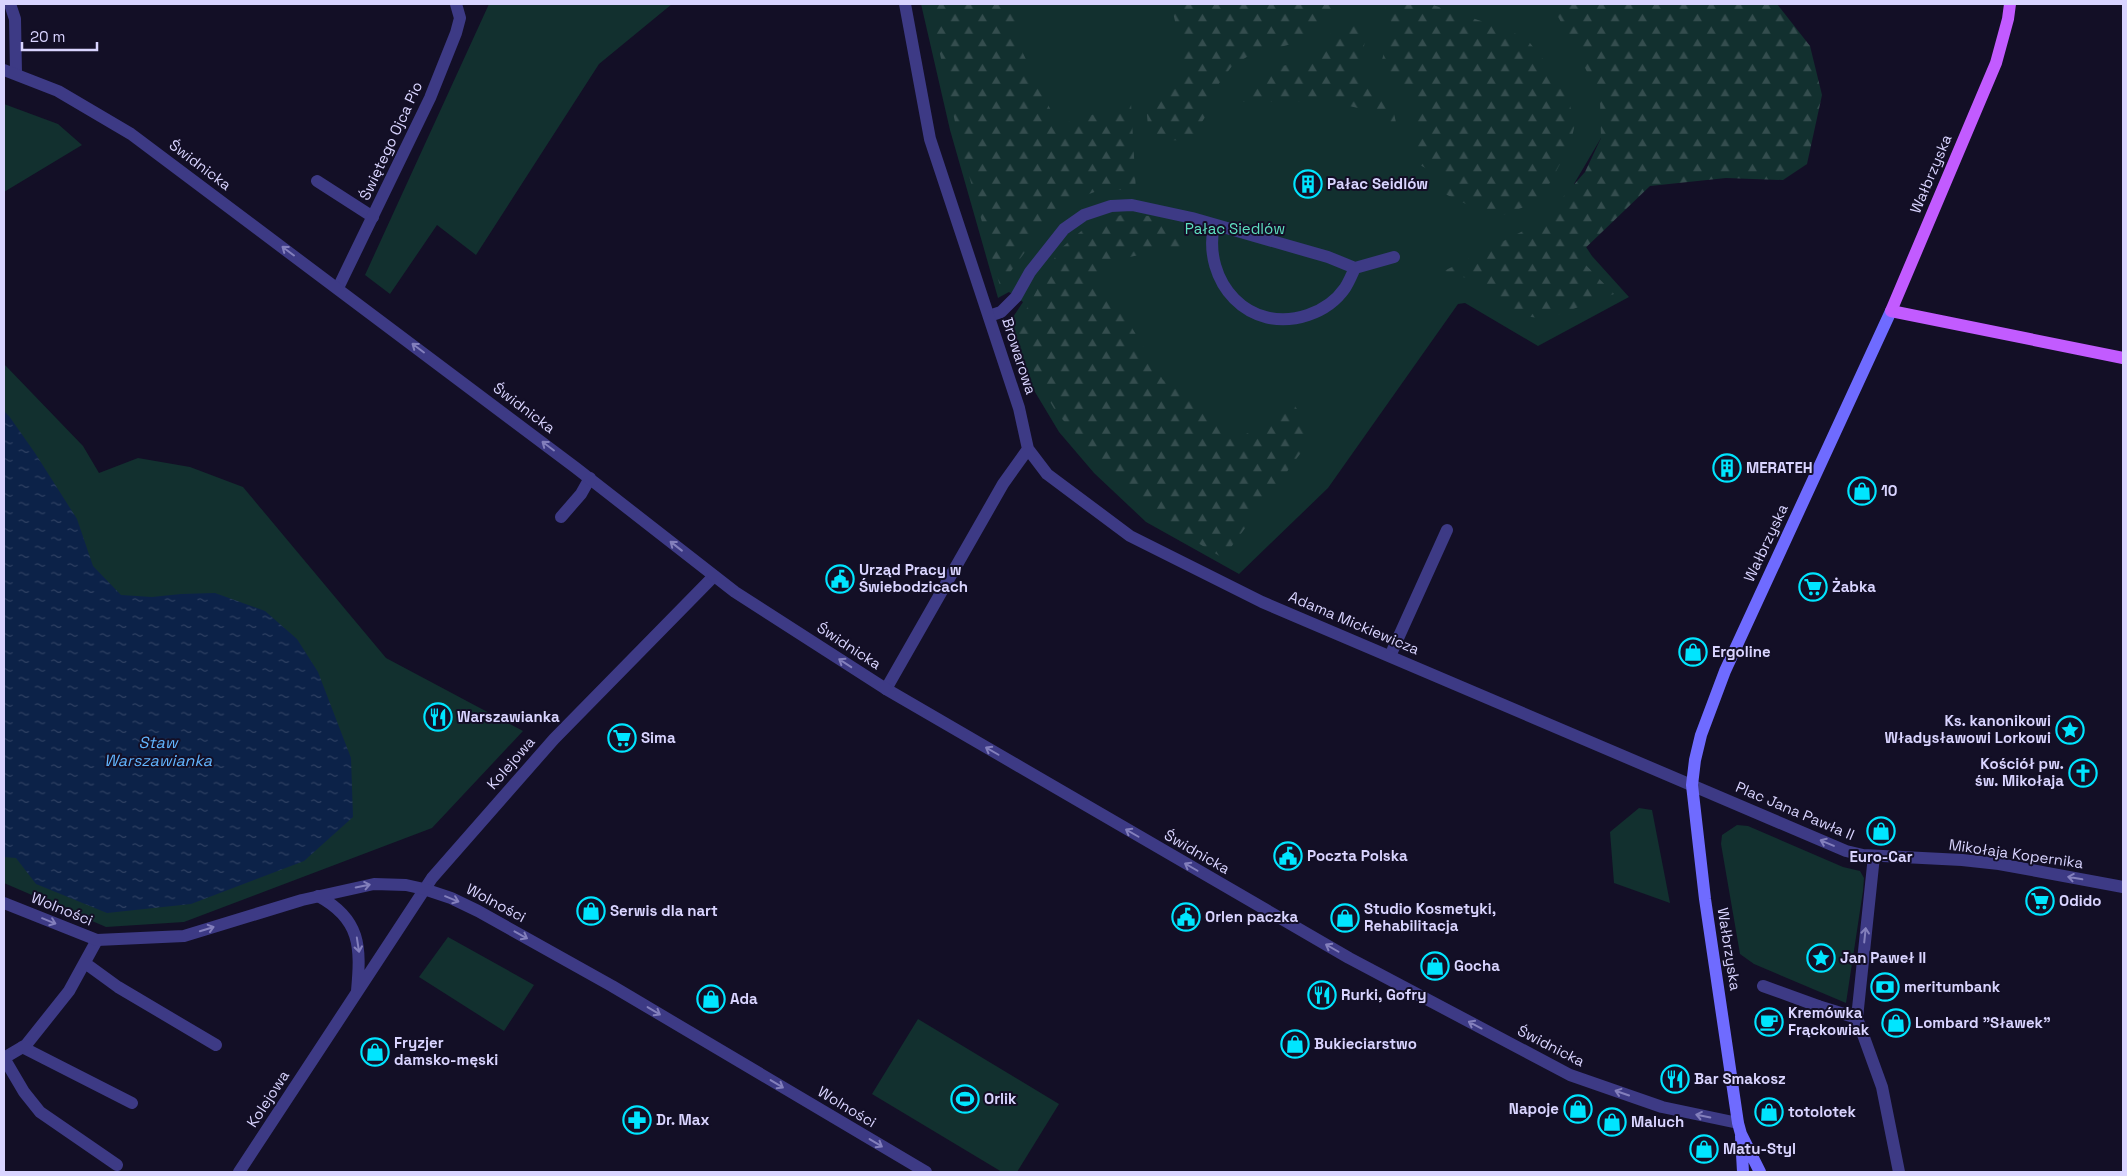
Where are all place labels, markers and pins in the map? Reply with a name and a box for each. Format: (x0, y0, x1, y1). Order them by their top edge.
building icon: Pałac Seidlów (1293, 169, 1323, 199)
place label: Pałac Seidlów (1327, 174, 1428, 193)
building icon: MERATEH (1712, 453, 1742, 483)
place label: MERATEH (1746, 458, 1813, 477)
shop icon: 10 (1847, 476, 1877, 506)
place label: 10 (1881, 481, 1898, 500)
place label: Urząd Pracy w Świebodzicach (859, 560, 968, 596)
public building icon: Urząd Pracy w Świebodzicach (825, 564, 855, 594)
supermarket icon: Żabka (1798, 572, 1828, 602)
place label: Żabka (1832, 577, 1876, 596)
shop icon: Ergoline (1678, 637, 1708, 667)
place label: Ergoline (1712, 642, 1771, 661)
restaurant icon: Warszawianka (423, 702, 453, 732)
place label: Warszawianka (457, 707, 560, 726)
place label: Ks. kanonikowi Władysławowi Lorkowi (1885, 711, 2051, 747)
place icon: Ks. kanonikowi Władysławowi Lorkowi (2055, 715, 2085, 745)
supermarket icon: Sima (607, 723, 637, 753)
place label: Sima (641, 728, 676, 747)
place label: Kościół pw. św. Mikołaja (1975, 754, 2064, 790)
church icon: Kościół pw. św. Mikołaja (2068, 758, 2098, 788)
shop icon: Euro-Car (1866, 816, 1896, 846)
public building icon: Poczta Polska (1273, 841, 1303, 871)
place label: Poczta Polska (1307, 846, 1408, 865)
place label: Euro-Car (1849, 847, 1913, 866)
supermarket icon: Odido (2025, 886, 2055, 916)
place label: Odido (2059, 891, 2101, 910)
shop icon: Serwis dla nart (576, 896, 606, 926)
place label: Studio Kosmetyki, Rehabilitacja (1364, 899, 1496, 935)
place label: Serwis dla nart (610, 901, 718, 920)
public building icon: Orlen paczka (1171, 902, 1201, 932)
shop icon: Studio Kosmetyki, Rehabilitacja (1330, 903, 1360, 933)
place label: Orlen paczka (1205, 907, 1299, 926)
place icon: Jan Paweł II (1806, 943, 1836, 973)
place label: Jan Paweł II (1840, 948, 1926, 967)
shop icon: Gocha (1420, 951, 1450, 981)
place label: Gocha (1454, 956, 1500, 975)
bank icon: meritumbank (1870, 972, 1900, 1002)
place label: meritumbank (1904, 977, 2001, 996)
restaurant icon: Rurki, Gofry (1307, 980, 1337, 1010)
shop icon: Ada (696, 984, 726, 1014)
place label: Rurki, Gofry (1341, 985, 1426, 1004)
place label: Ada (730, 989, 758, 1008)
place label: Kremówka Frąckowiak (1788, 1003, 1870, 1039)
cafe icon: Kremówka Frąckowiak (1754, 1007, 1784, 1037)
shop icon: Lombard "Sławek" (1881, 1008, 1911, 1038)
place label: Lombard "Sławek" (1915, 1013, 2051, 1032)
shop icon: Bukieciarstwo (1280, 1029, 1310, 1059)
place label: Fryzjer damsko-męski (394, 1033, 498, 1069)
place label: Bukieciarstwo (1314, 1034, 1417, 1053)
shop icon: Fryzjer damsko-męski (360, 1037, 390, 1067)
restaurant icon: Bar Smakosz (1660, 1064, 1690, 1094)
place label: Bar Smakosz (1694, 1069, 1786, 1088)
sports icon: Orlik (950, 1084, 980, 1114)
place label: Orlik (984, 1089, 1017, 1108)
shop icon: Napoje (1563, 1094, 1593, 1124)
shop icon: totolotek (1754, 1097, 1784, 1127)
place label: Napoje (1509, 1099, 1559, 1118)
place label: totolotek (1788, 1102, 1856, 1121)
pharmacy icon: Dr. Max (622, 1105, 652, 1135)
shop icon: Maluch (1597, 1107, 1627, 1137)
place label: Dr. Max (656, 1110, 709, 1129)
place label: Maluch (1631, 1112, 1684, 1131)
shop icon: Matu-Styl (1689, 1134, 1719, 1164)
place label: Matu-Styl (1723, 1139, 1796, 1158)

